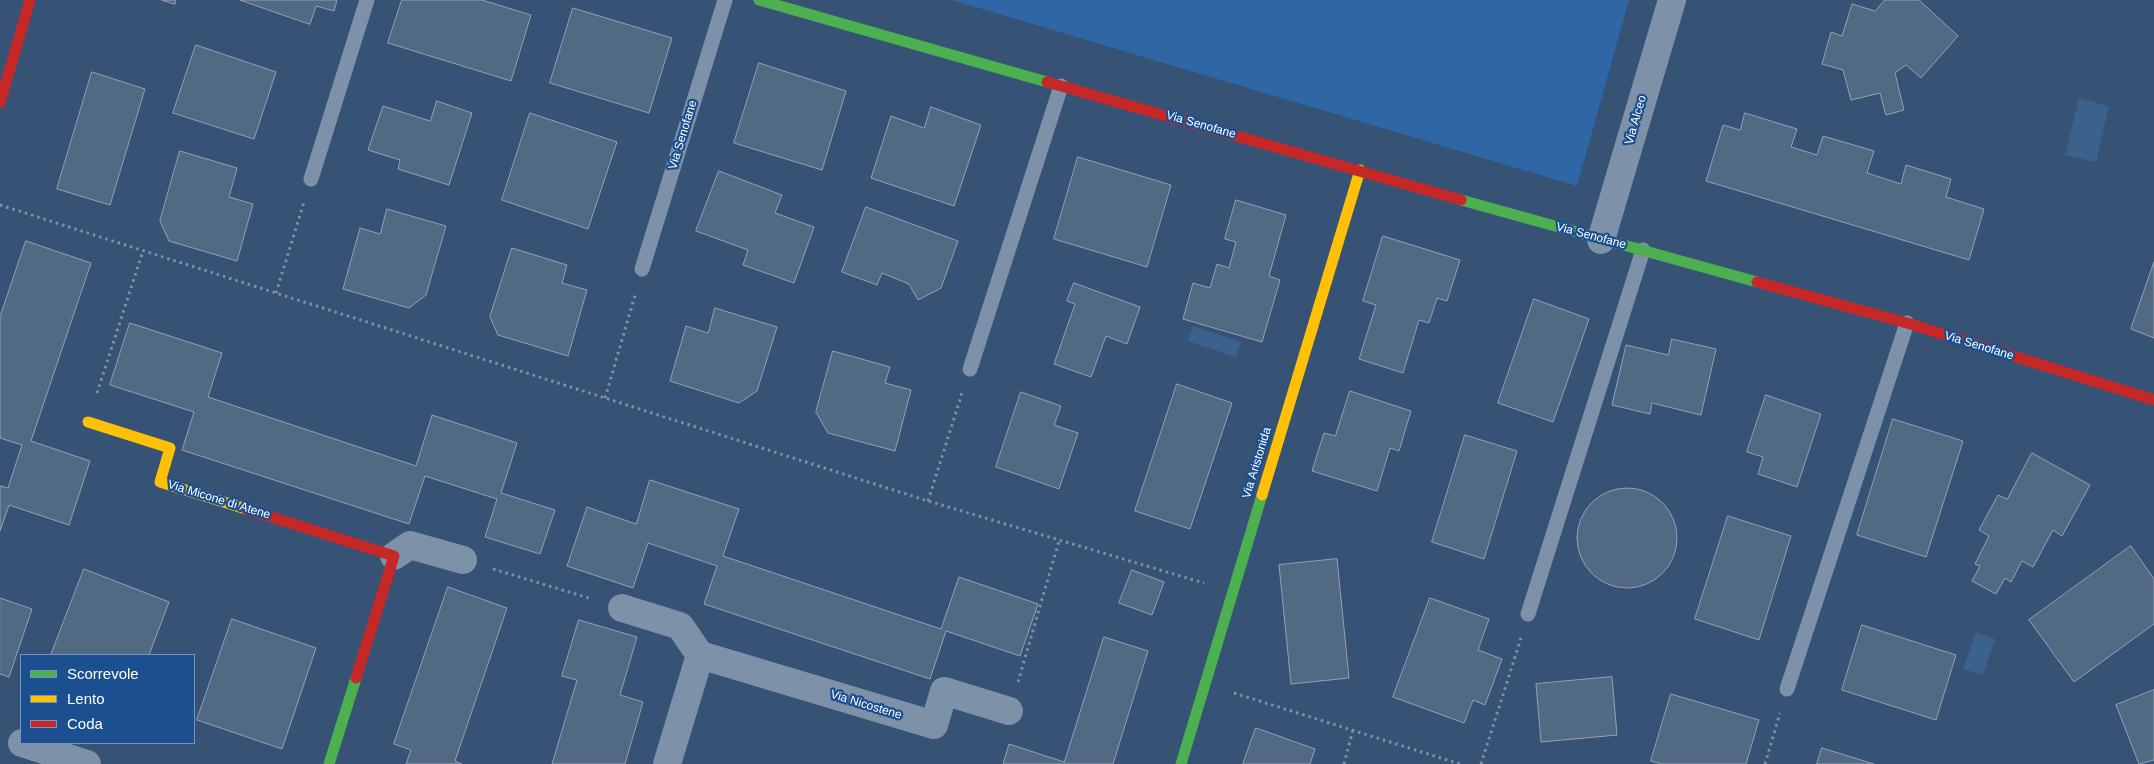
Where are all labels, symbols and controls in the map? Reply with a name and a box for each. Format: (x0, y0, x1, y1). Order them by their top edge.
street label: Via Alceo (1622, 94, 1650, 146)
street label: Via Senofane (666, 99, 700, 171)
street label: Via Senofane (1164, 108, 1238, 142)
street label: Via Senofane (1554, 220, 1628, 252)
street label: Via Senofane (1943, 329, 2015, 363)
street label: Via Aristonida (1239, 426, 1275, 500)
street label: Via Micone di Atene (166, 478, 272, 522)
legend (20, 654, 195, 744)
text: Scorrevole (67, 665, 139, 682)
street label: Via Nicostene (829, 687, 903, 723)
text: Lento (67, 690, 105, 707)
text: Coda (67, 715, 103, 732)

